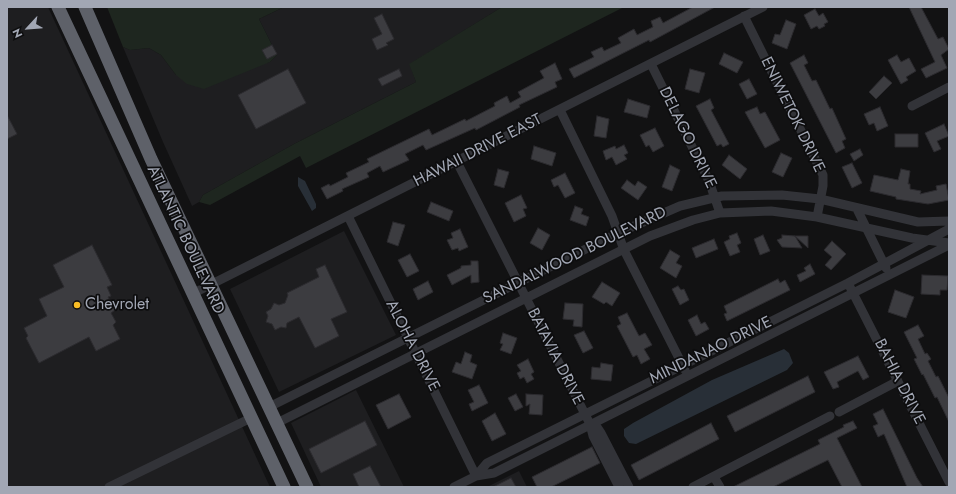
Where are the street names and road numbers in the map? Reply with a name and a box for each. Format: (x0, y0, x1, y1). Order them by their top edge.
street label: ENIWETOK DRIVE (756, 54, 828, 176)
street label: DELAGO DRIVE (654, 84, 720, 192)
street label: HAWAII DRIVE EAST (411, 110, 545, 192)
street label: ATLANTIC BOULEVARD (142, 163, 228, 317)
street label: SANDALWOOD BOULEVARD (480, 203, 670, 309)
street label: ALOHA DRIVE (381, 297, 443, 395)
street label: BATAVIA DRIVE (522, 305, 588, 409)
street label: MINDANAO DRIVE (647, 313, 775, 389)
street label: BAHIA DRIVE (869, 336, 929, 428)

